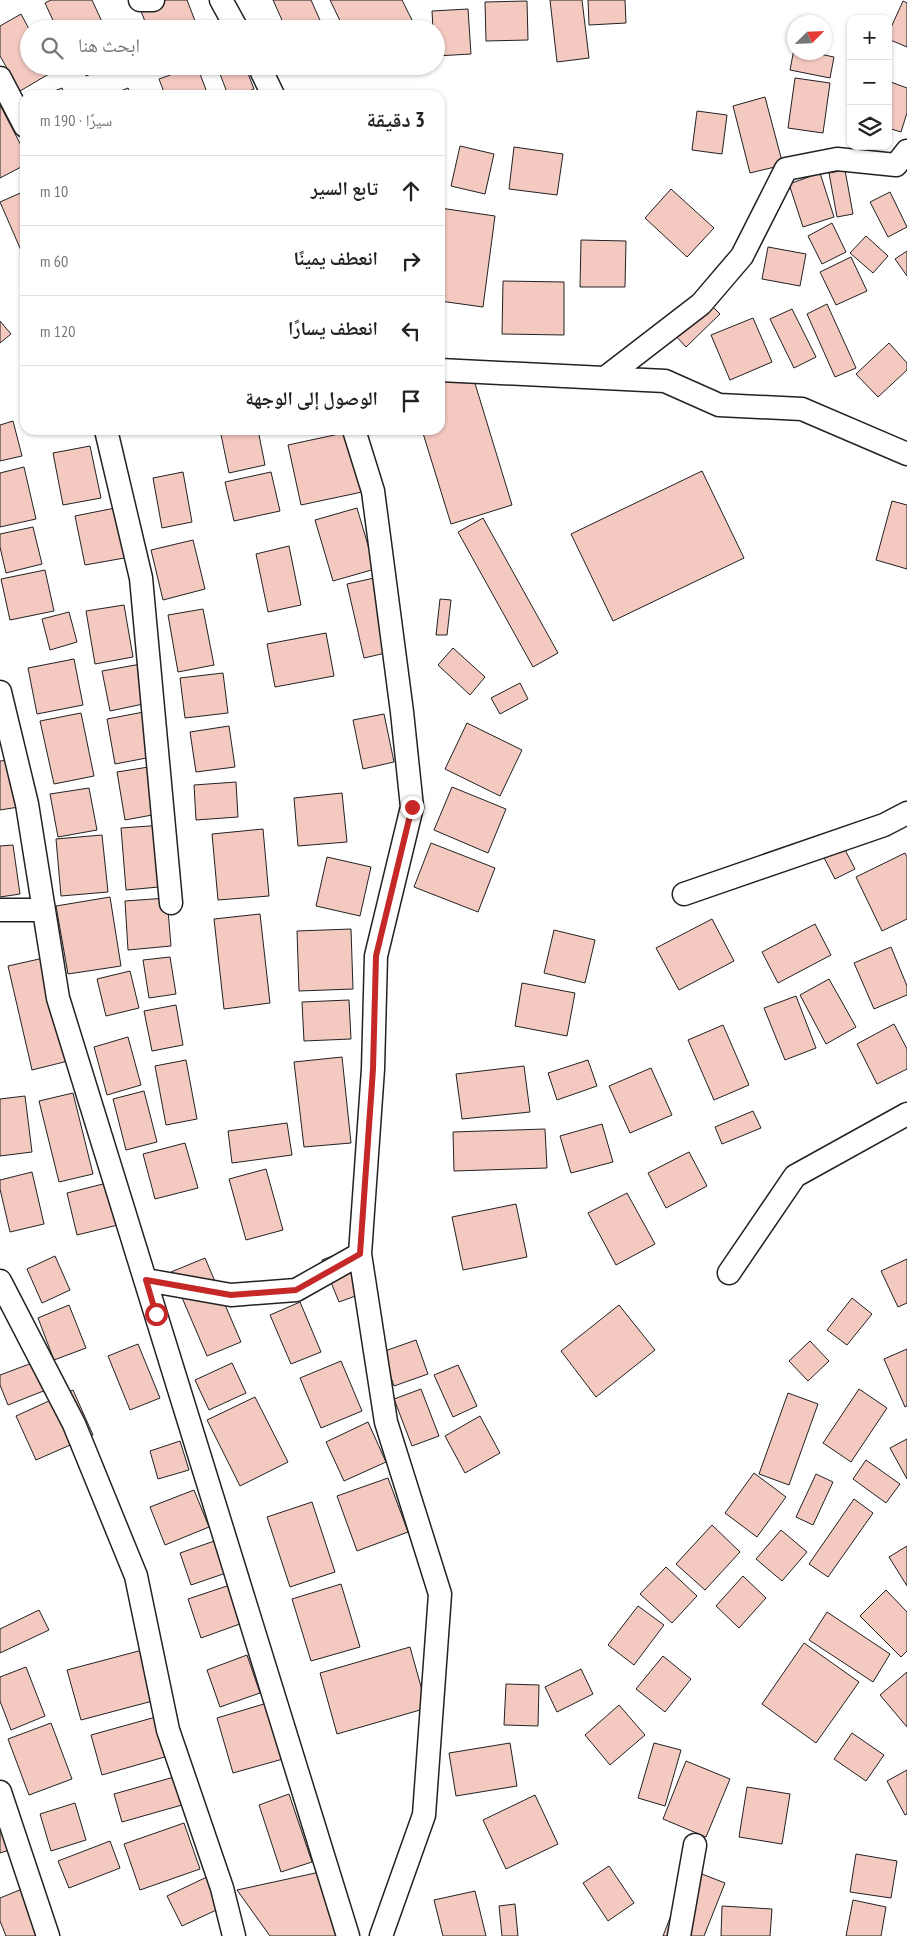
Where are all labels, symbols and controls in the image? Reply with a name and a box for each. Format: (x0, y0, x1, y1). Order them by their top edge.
north arrow (787, 15, 832, 60)
map controls (847, 15, 892, 150)
button: + (847, 15, 892, 60)
search box (20, 20, 445, 75)
text: ابحث هنا (78, 33, 140, 57)
icon: search (38, 34, 66, 62)
button: − (847, 60, 892, 105)
button: layers (847, 105, 892, 150)
text: 3 دقيقة (367, 106, 425, 133)
text: سيرًا · 190 m (40, 110, 112, 130)
text: تابع السير (311, 176, 378, 200)
icon: ahead (397, 177, 425, 205)
text: 10 m (40, 181, 68, 201)
text: انعطف يمينًا (294, 246, 378, 270)
icon: right (397, 247, 425, 275)
text: 60 m (40, 251, 68, 271)
text: انعطف يسارًا (288, 316, 378, 340)
icon: left (397, 317, 425, 345)
text: 120 m (40, 321, 75, 341)
text: الوصول إلى الوجهة (245, 386, 378, 410)
icon: arrive (397, 387, 425, 415)
route end (401, 796, 424, 819)
route start (145, 1303, 168, 1326)

